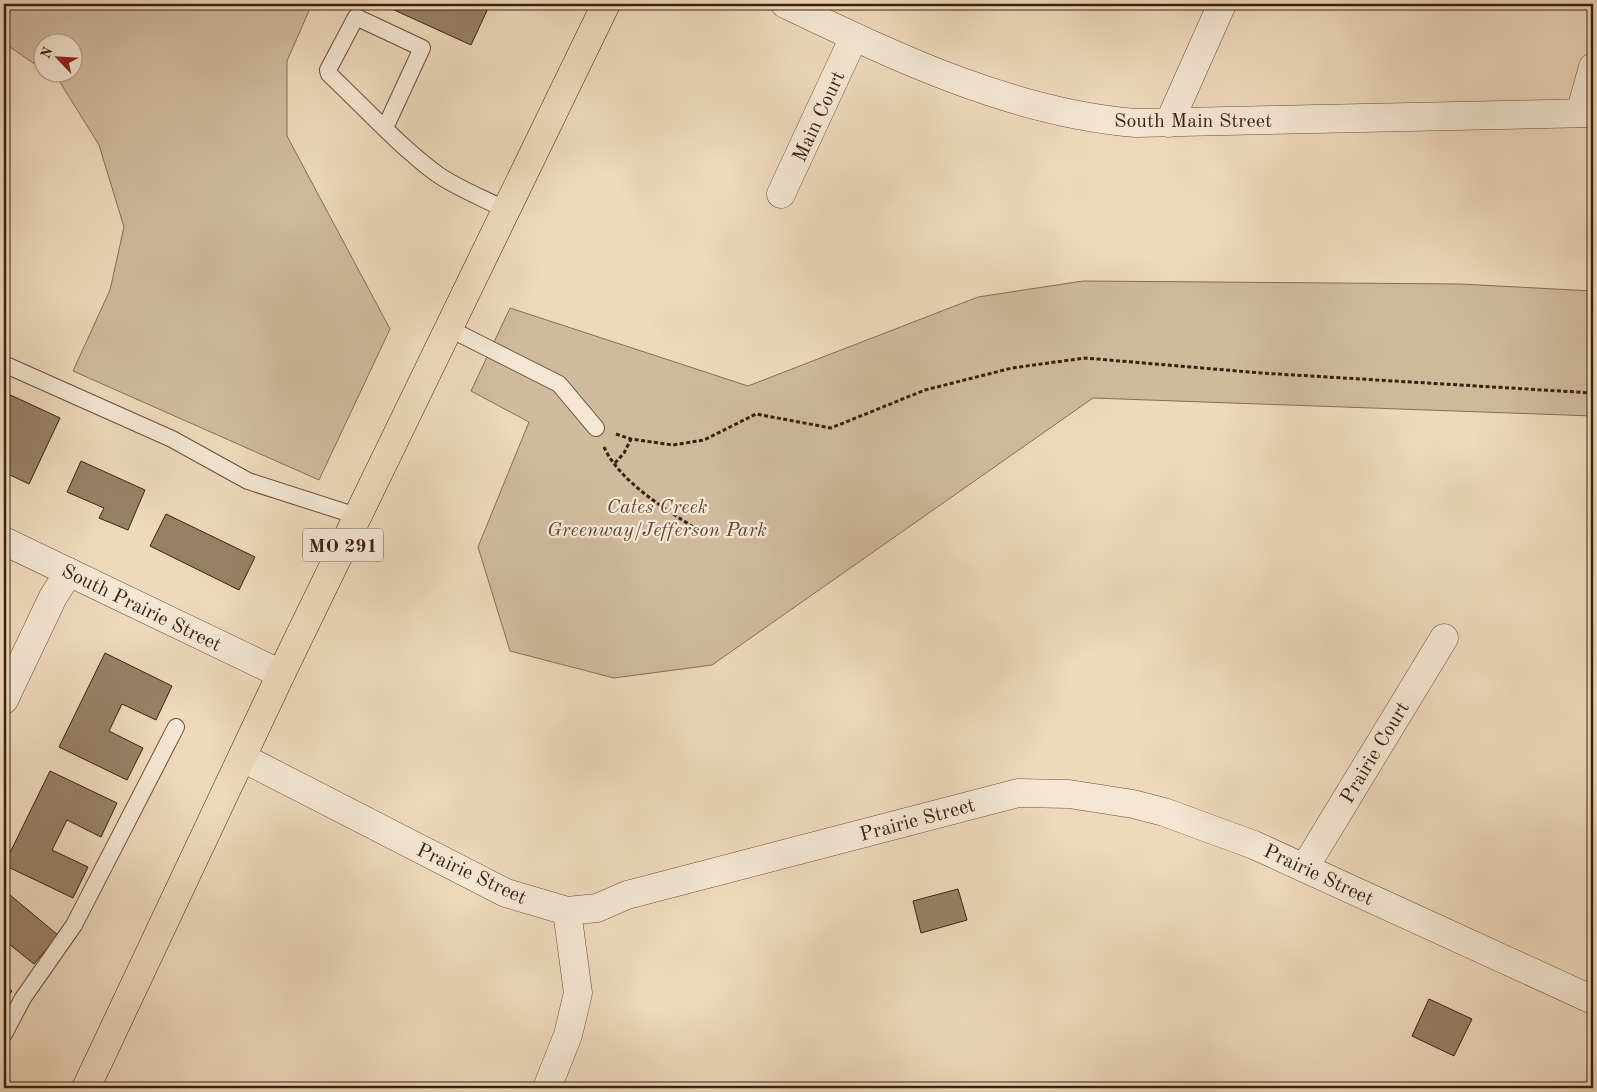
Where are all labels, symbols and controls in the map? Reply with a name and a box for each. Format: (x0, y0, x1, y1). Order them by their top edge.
north arrow (32, 32, 82, 82)
text: N (39, 45, 56, 61)
street label: Main Court (790, 68, 850, 165)
street label: South Main Street (1114, 112, 1272, 132)
park label: Cates Creek Greenway/Jefferson Park (547, 498, 767, 541)
road number: MO 291 (303, 528, 383, 562)
street label: South Prairie Street (58, 561, 224, 656)
street label: Prairie Court (1338, 699, 1414, 807)
street label: Prairie Street (858, 796, 977, 846)
street label: Prairie Street (413, 841, 529, 909)
street label: Prairie Street (1260, 842, 1376, 910)

